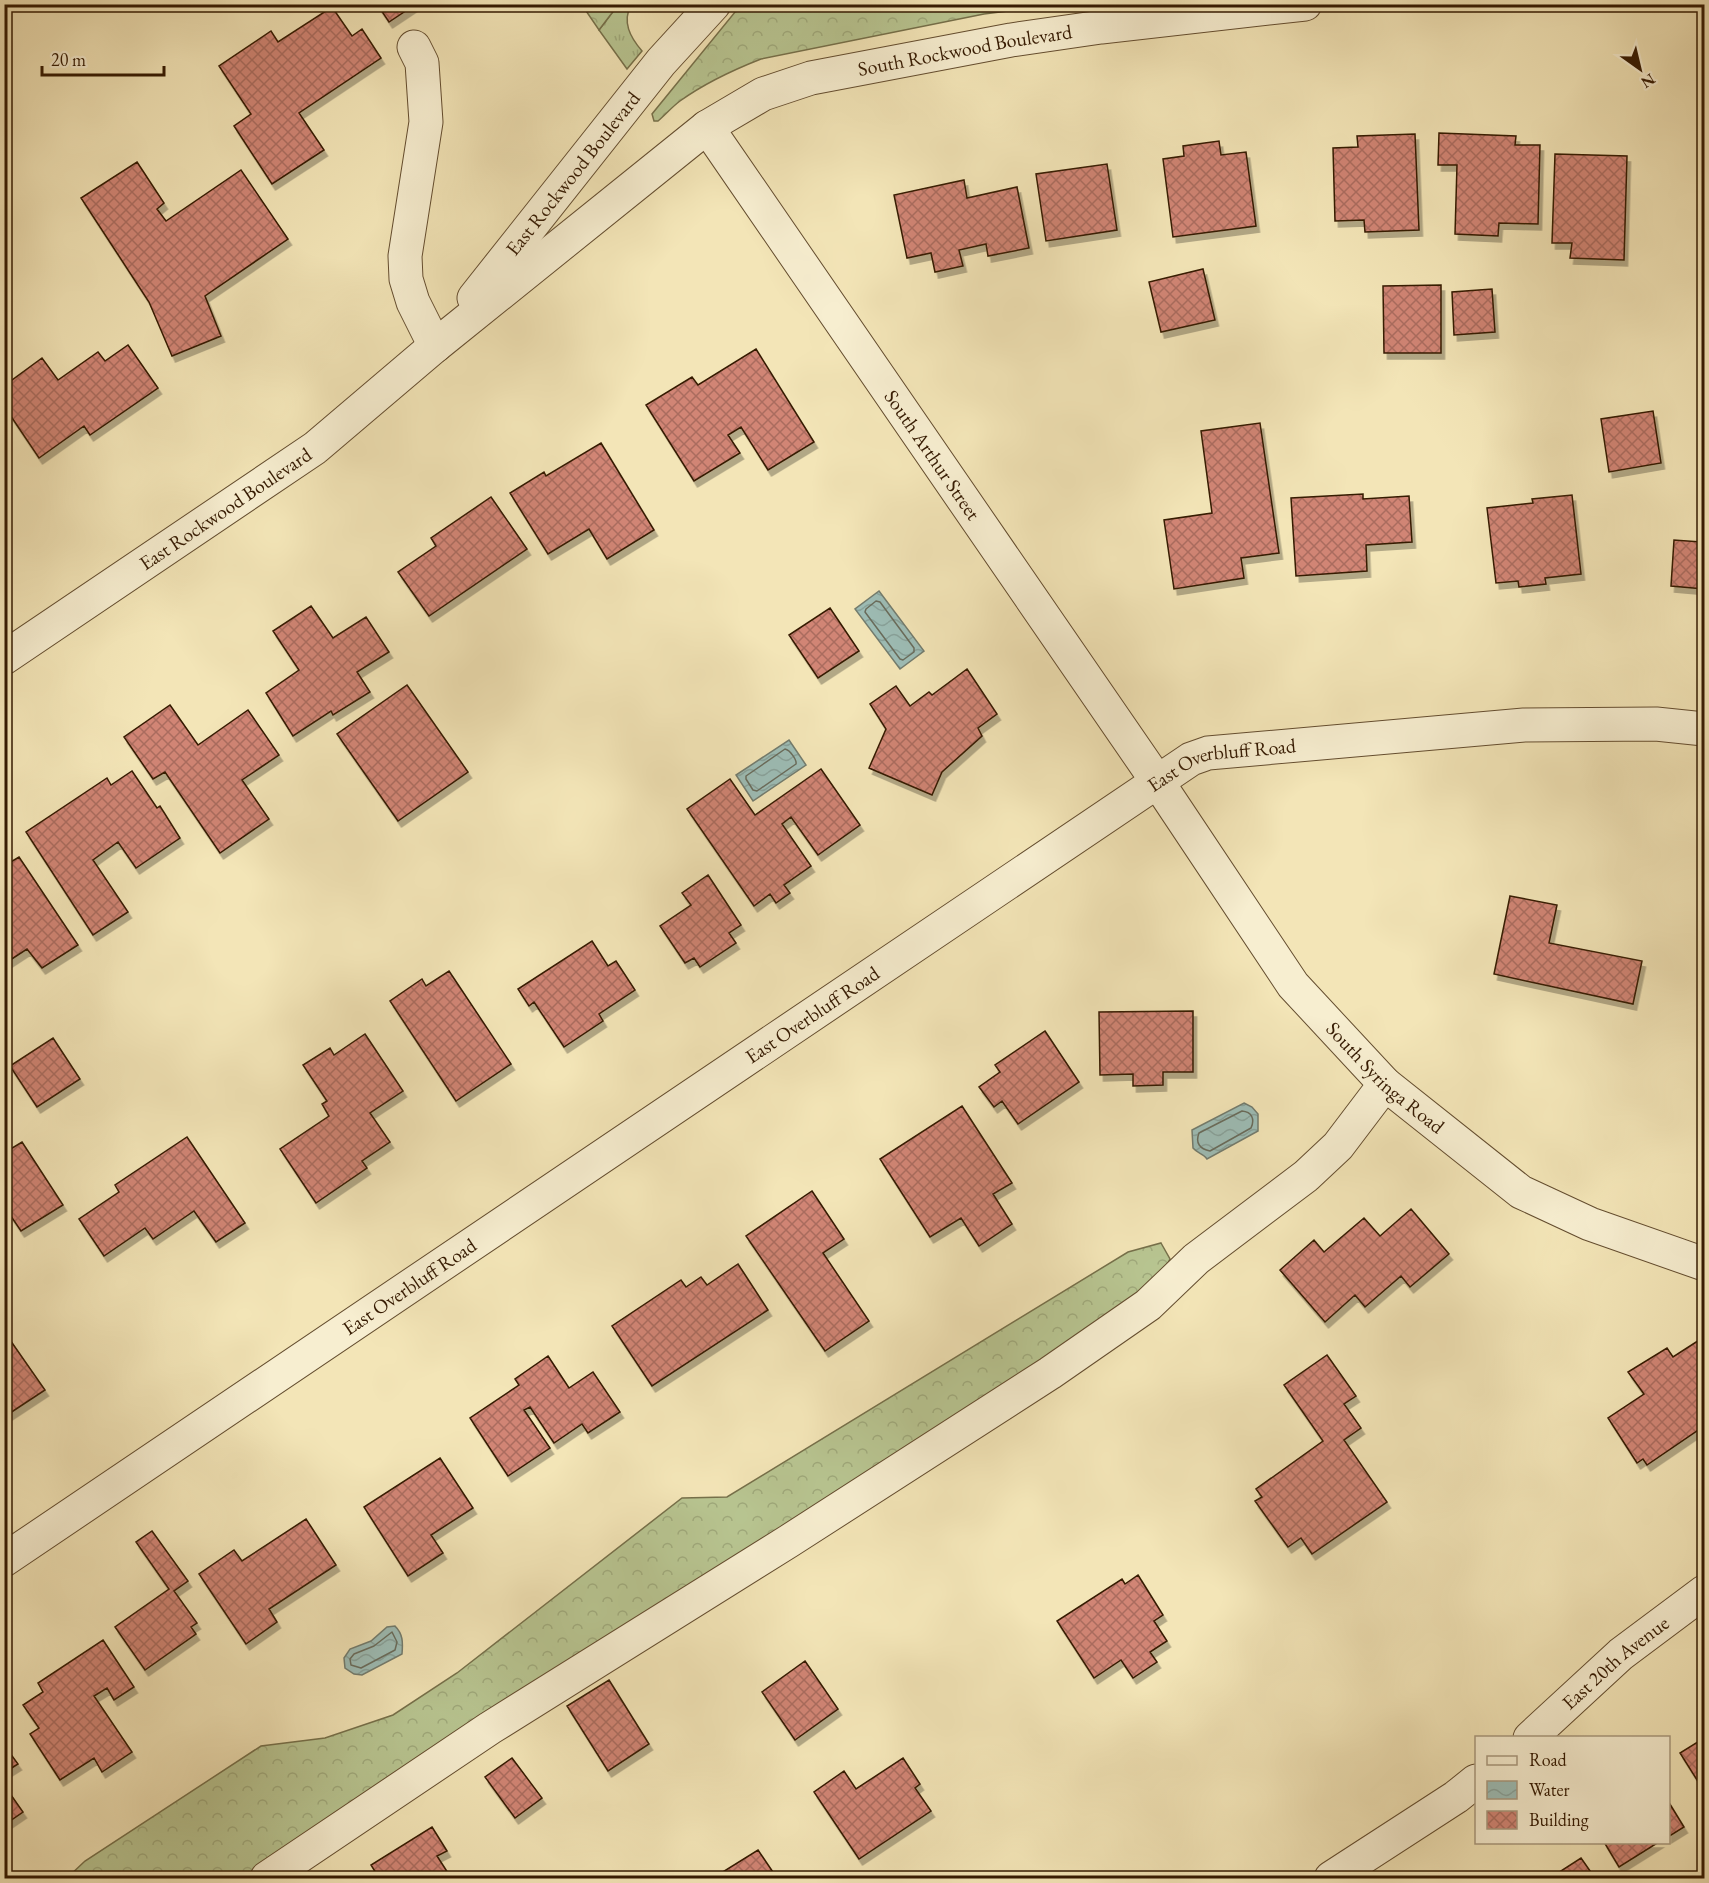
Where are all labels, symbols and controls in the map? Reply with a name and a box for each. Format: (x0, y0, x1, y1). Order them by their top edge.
street label: South Rockwood Boulevard (856, 18, 1075, 82)
scale bar (42, 39, 164, 77)
north arrow (1610, 39, 1670, 99)
text: 20 m (51, 48, 86, 71)
text: N (1637, 69, 1659, 93)
street label: East Rockwood Boulevard (500, 85, 646, 261)
street label: South Arthur Street (879, 385, 987, 526)
street label: East Rockwood Boulevard (134, 441, 317, 576)
street label: East Overbluff Road (1142, 732, 1298, 798)
street label: East Overbluff Road (740, 960, 885, 1069)
street label: South Syringa Road (1320, 1016, 1450, 1140)
street label: East Overbluff Road (337, 1231, 482, 1341)
street label: East 20th Avenue (1556, 1610, 1674, 1715)
legend (1475, 1736, 1670, 1844)
text: Road (1529, 1748, 1568, 1771)
text: Water (1529, 1778, 1570, 1801)
text: Building (1529, 1808, 1589, 1831)

